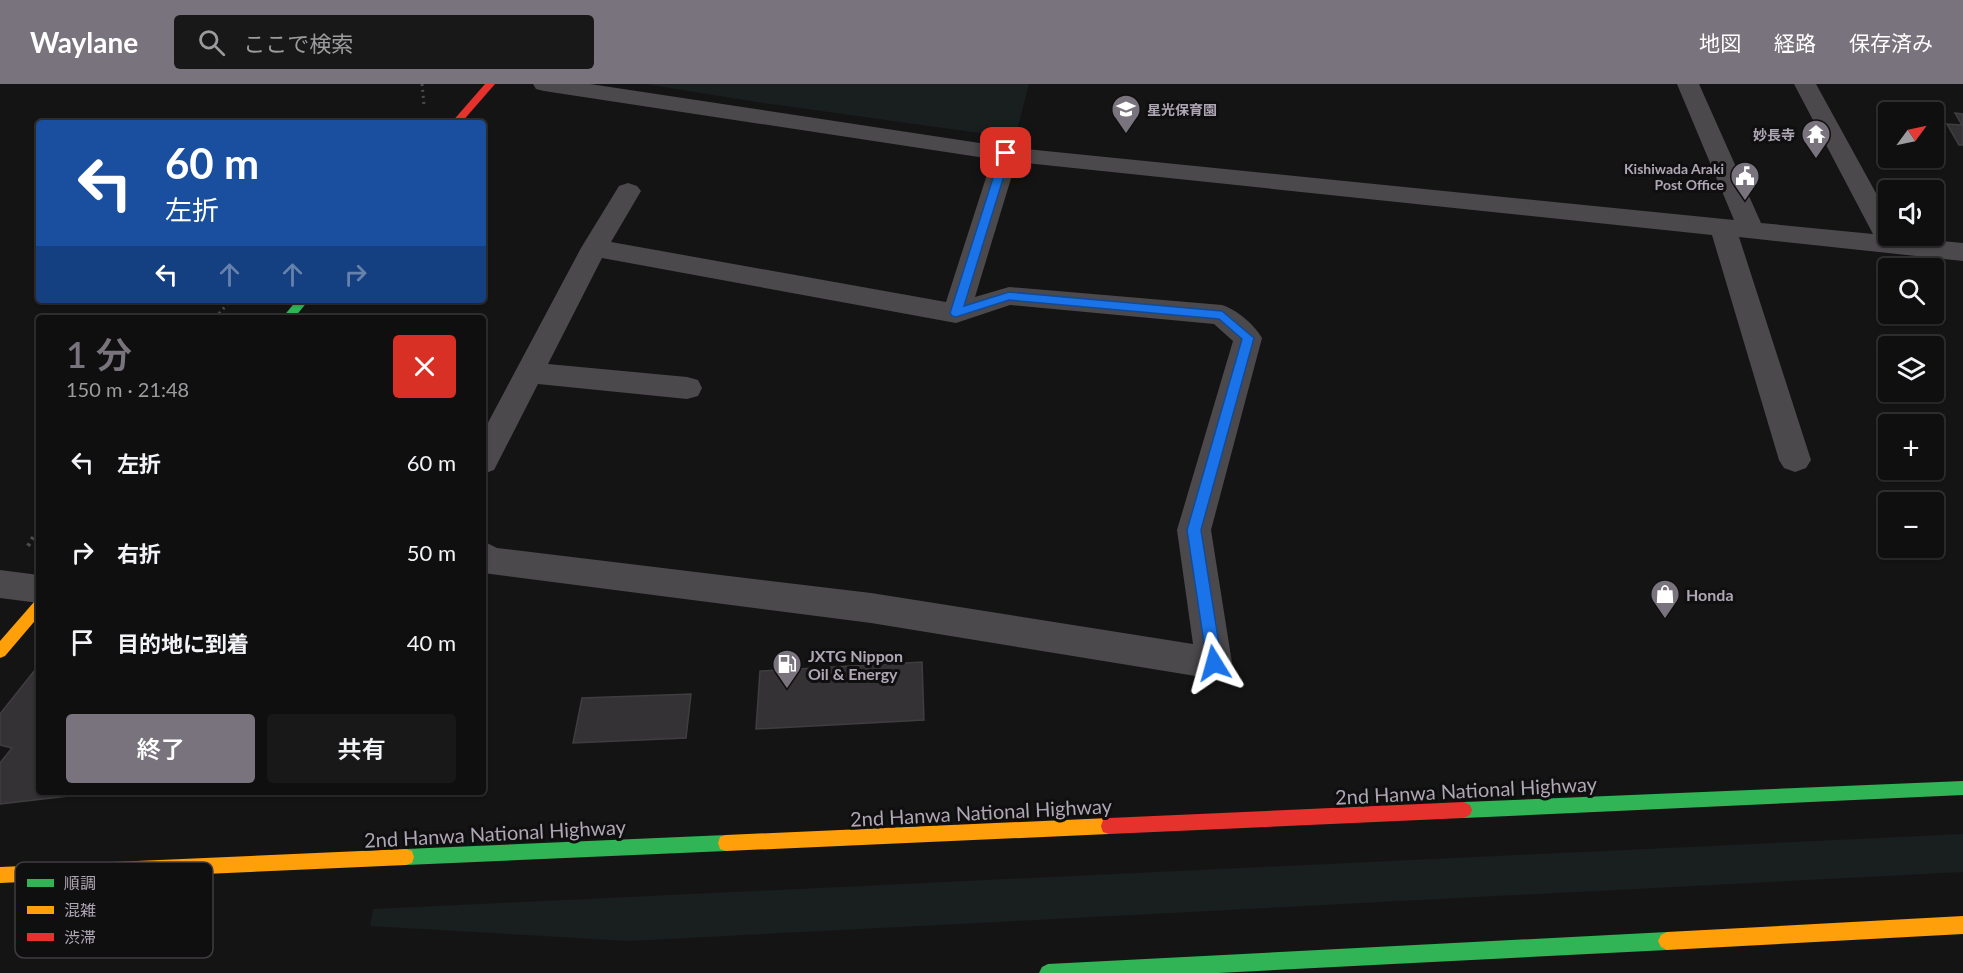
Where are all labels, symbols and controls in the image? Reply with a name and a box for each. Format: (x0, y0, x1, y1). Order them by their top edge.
search box (174, 15, 594, 69)
text: Waylane (30, 25, 138, 59)
icon: search (195, 26, 228, 59)
text: ここで検索 (243, 30, 353, 57)
text: 地図 (1699, 30, 1741, 55)
text: 経路 (1774, 30, 1816, 55)
text: 保存済み (1849, 30, 1933, 55)
school or university icon: 星光保育園 (1110, 93, 1142, 135)
place label: 星光保育園 (1147, 101, 1217, 118)
north arrow (1878, 102, 1944, 168)
map controls (1878, 102, 1944, 558)
temple icon: 妙長寺 (1800, 118, 1832, 160)
place label: 妙長寺 (1753, 126, 1795, 143)
pin (980, 127, 1031, 178)
icon: arrive (989, 136, 1022, 169)
text: 60 m (165, 138, 259, 188)
icon: left (66, 144, 144, 222)
place label: Kishiwada Araki Post Office (1624, 160, 1725, 193)
public building icon: Kishiwada Araki Post Office (1729, 160, 1761, 202)
button: sound (1878, 180, 1944, 246)
text: 左折 (165, 193, 219, 226)
icon: left (150, 258, 183, 291)
icon: ahead (213, 258, 246, 291)
icon: ahead (276, 258, 309, 291)
icon: right (339, 258, 372, 291)
button: search (1878, 258, 1944, 324)
text: 1 分 (66, 332, 132, 376)
button: close (393, 335, 456, 398)
button: layers (1878, 336, 1944, 402)
text: 150 m · 21:48 (66, 377, 189, 401)
button: + (1878, 414, 1944, 480)
icon: left (66, 446, 99, 479)
text: 60 m (407, 449, 456, 476)
text: 左折 (117, 450, 161, 477)
button: − (1878, 492, 1944, 558)
icon: right (66, 536, 99, 569)
text: 50 m (407, 539, 456, 566)
text: 右折 (117, 540, 161, 567)
shop icon: Honda (1649, 578, 1681, 620)
place label: Honda (1686, 585, 1734, 604)
icon: arrive (66, 626, 99, 659)
text: 40 m (407, 629, 456, 656)
text: 目的地に到着 (117, 630, 249, 657)
position arrow (1182, 631, 1246, 695)
place label: JXTG Nippon Oil & Energy (808, 646, 903, 683)
fuel station icon: JXTG Nippon Oil & Energy (771, 648, 803, 690)
button: 終了 (66, 714, 255, 783)
button: 共有 (267, 714, 456, 783)
street label: 2nd Hanwa National Highway (1334, 771, 1598, 809)
street label: 2nd Hanwa National Highway (849, 793, 1113, 831)
street label: 2nd Hanwa National Highway (363, 814, 627, 852)
legend (15, 862, 213, 958)
text: 順調 (64, 873, 96, 892)
text: 混雑 (64, 900, 96, 919)
text: 渋滞 (64, 927, 96, 946)

